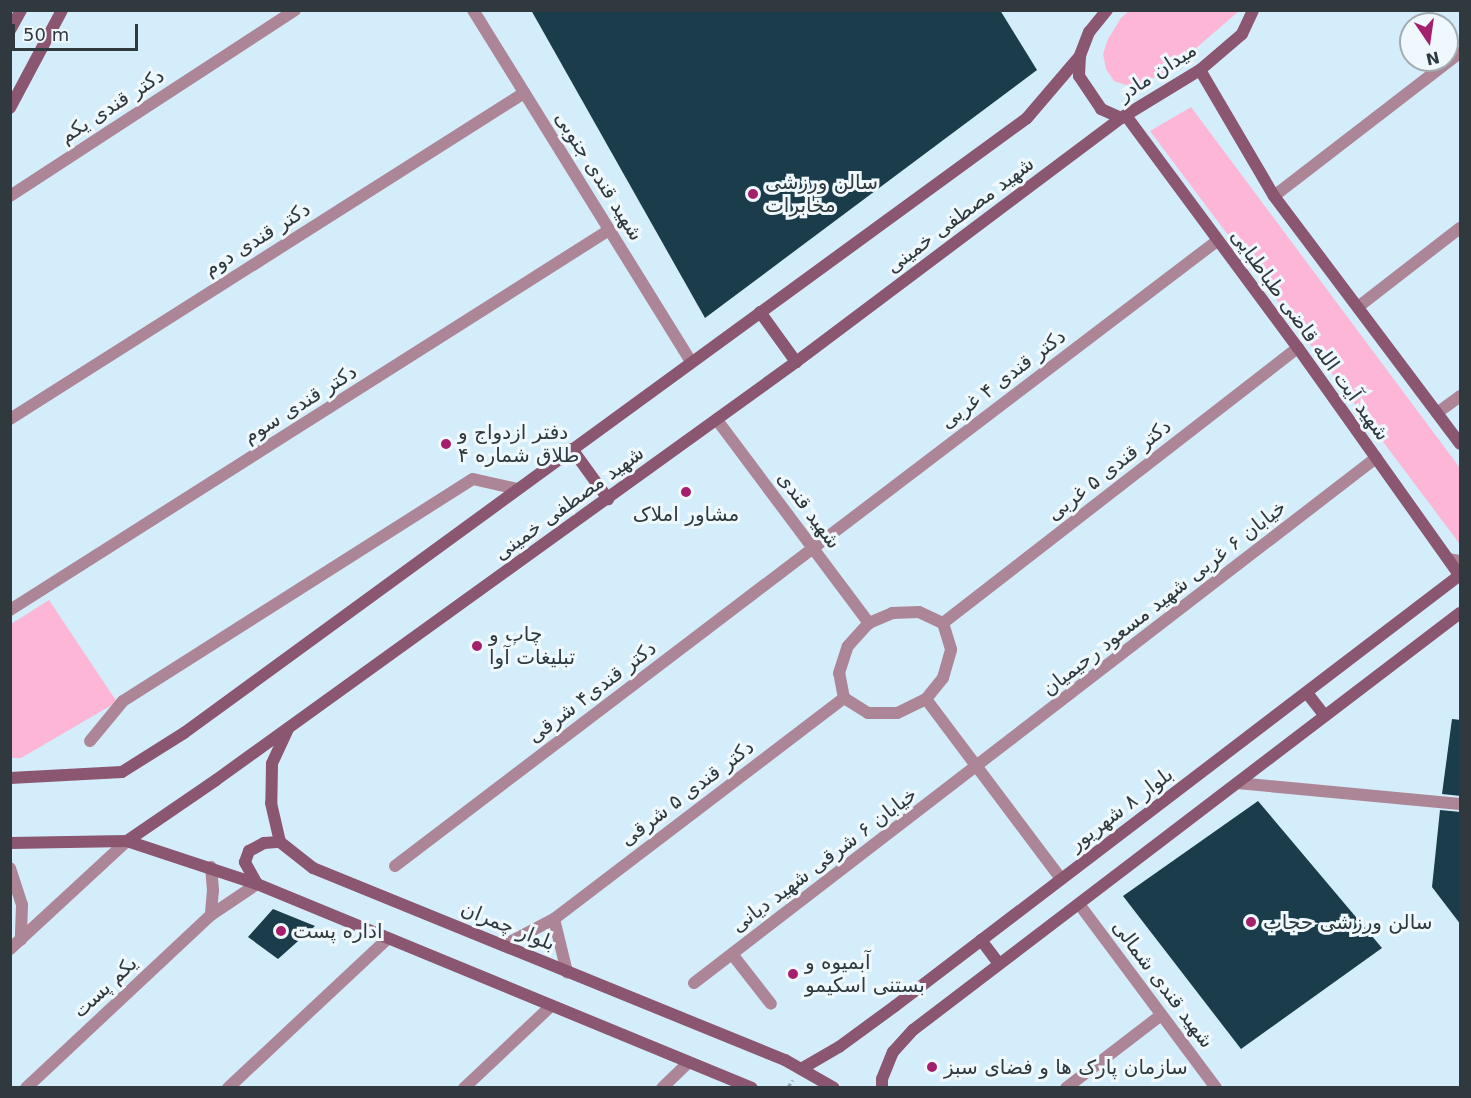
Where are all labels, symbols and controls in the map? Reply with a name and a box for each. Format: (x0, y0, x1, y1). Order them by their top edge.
scale bar (15, 12, 141, 50)
north arrow (1399, 12, 1459, 72)
text: 50 m (23, 24, 69, 45)
street label: میدان مادر (1113, 38, 1201, 106)
text: N (1424, 47, 1441, 69)
street label: دکتر قندی یکم (55, 63, 169, 149)
street label: شهید قندی جنوبی (550, 107, 648, 245)
street label: شهید مصطفی خمینی (881, 152, 1039, 278)
place label: سالن ورزشی مخابرات (765, 170, 878, 217)
marker: سالن ورزشی مخابرات (746, 187, 760, 201)
street label: دکتر قندی دوم (199, 197, 315, 281)
street label: شهید آیت الله قاضی طباطبایی (1225, 225, 1395, 445)
street label: دکتر قندی ۴ غربی (936, 324, 1070, 434)
street label: دکتر قندی سوم (239, 360, 361, 448)
street label: دکتر قندی ۵ غربی (1042, 414, 1176, 526)
place label: دفتر ازدواج و طلاق شماره ۴ (458, 420, 579, 467)
marker: دفتر ازدواج و طلاق شماره ۴ (439, 437, 453, 451)
street label: شهید مصطفی خمینی (489, 441, 649, 565)
street label: شهید قندی (772, 467, 846, 553)
marker: مشاور املاک (679, 485, 693, 499)
street label: خیابان ۶ غربی شهید مسعود رحیمیان (1037, 495, 1291, 701)
place label: مشاور املاک (633, 502, 739, 526)
place label: چاپ و تبلیغات آوا (489, 622, 575, 669)
street label: دکتر قندی۴ شرقی (523, 636, 661, 748)
marker: چاپ و تبلیغات آوا (470, 639, 484, 653)
street label: دکتر قندی ۵ شرقی (615, 735, 759, 851)
street label: بلوار ۸ شهریور (1064, 762, 1178, 856)
street label: خیابان ۶ شرقی شهید دیانی (726, 782, 922, 938)
street label: بلوار چمران (457, 896, 559, 956)
place label: سالن ورزشی حجاب (1263, 910, 1432, 934)
street label: شهید قندی شمالی (1107, 915, 1219, 1053)
marker: سالن ورزشی حجاب (1244, 915, 1258, 929)
place label: اداره پست (293, 919, 383, 943)
marker: اداره پست (274, 924, 288, 938)
street label: یکم پست (68, 951, 142, 1023)
place label: آبمیوه و بستنی اسکیمو (805, 951, 925, 998)
marker: آبمیوه و بستنی اسکیمو (786, 967, 800, 981)
place label: سازمان پارک ها و فضای سبز (944, 1055, 1188, 1079)
marker: سازمان پارک ها و فضای سبز (925, 1060, 939, 1074)

